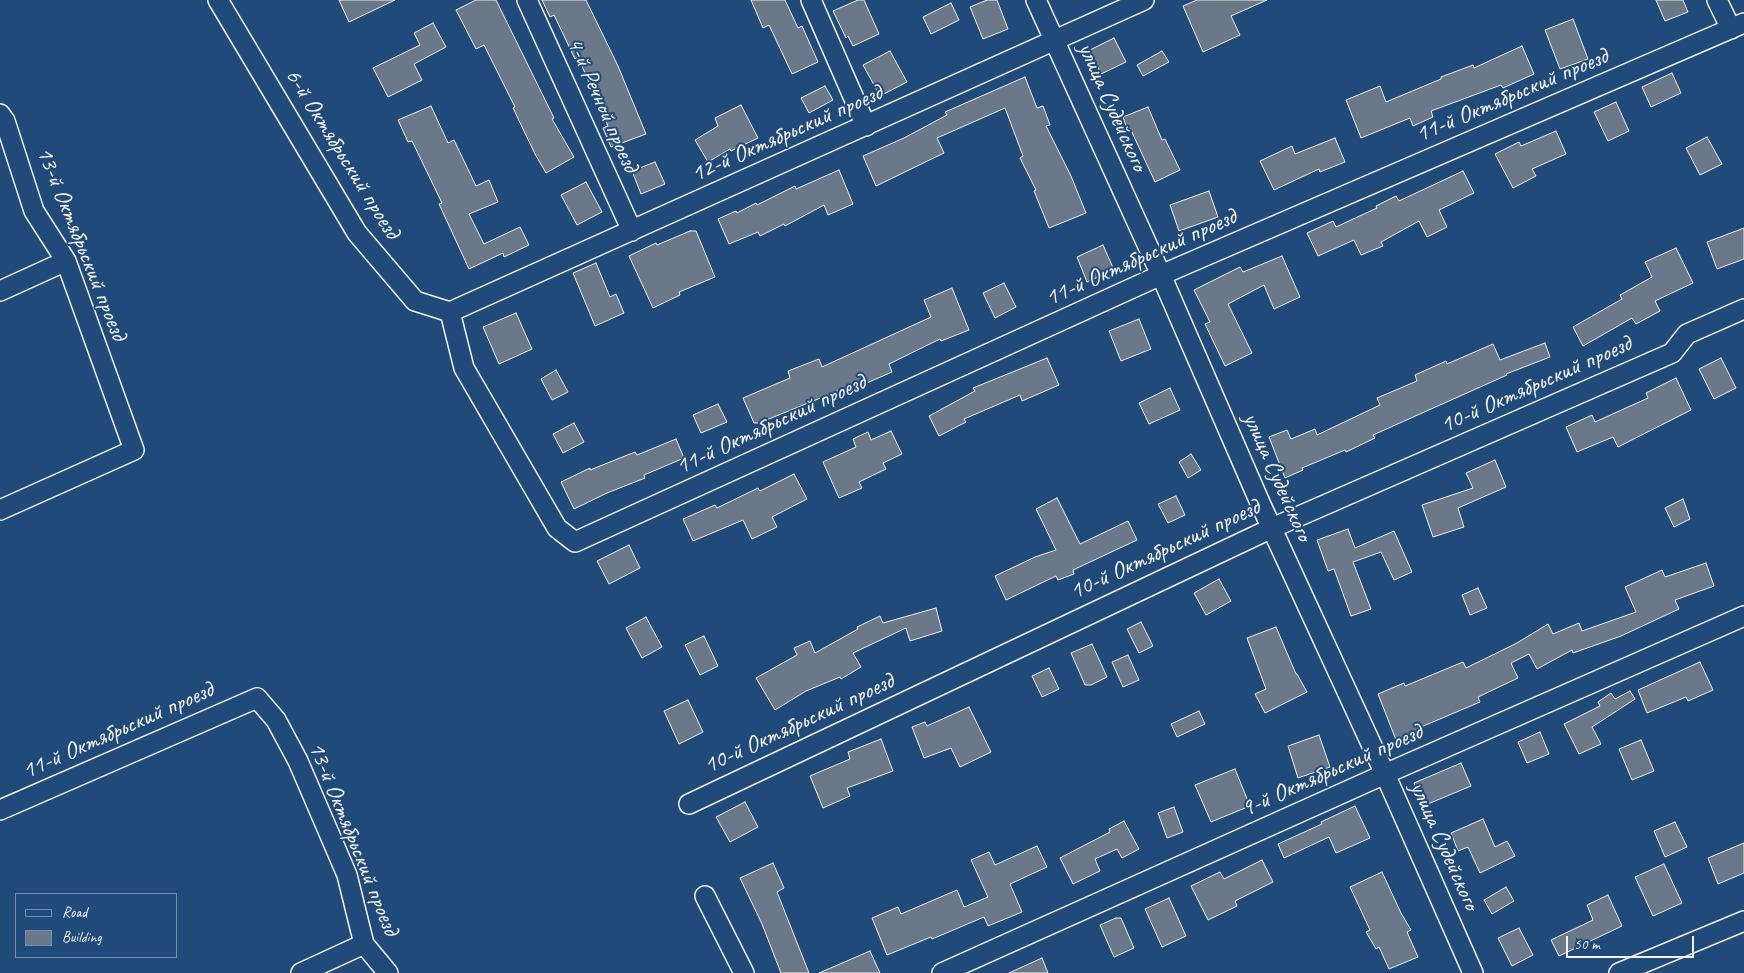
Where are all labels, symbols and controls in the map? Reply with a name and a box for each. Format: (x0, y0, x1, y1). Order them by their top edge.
street label: 4-й Речной проезд (559, 33, 645, 177)
street label: улица Судейского (1071, 38, 1153, 176)
street label: 11-й Октябрьский проезд (1412, 42, 1612, 150)
street label: 6-й Октябрьский проезд (278, 64, 406, 244)
street label: 12-й Октябрьский проезд (687, 79, 887, 189)
street label: 13-й Октябрьский проезд (29, 143, 133, 345)
street label: 11-й Октябрьский проезд (1041, 203, 1241, 313)
street label: 10-й Октябрьский проезд (1436, 330, 1636, 440)
street label: 11-й Октябрьский проезд (672, 368, 870, 482)
street label: улица Судейского (1236, 408, 1318, 546)
street label: 10-й Октябрьский проезд (1066, 493, 1264, 607)
street label: 10-й Октябрьский проезд (700, 667, 898, 781)
street label: 11-й Октябрьский проезд (18, 676, 218, 786)
street label: 9-й Октябрьский проезд (1237, 718, 1427, 824)
street label: 13-й Октябрьский проезд (301, 738, 405, 940)
street label: улица Судейского (1403, 777, 1485, 915)
legend (15, 893, 178, 958)
text: Road (62, 903, 87, 922)
scale bar (1569, 926, 1696, 958)
text: Building (62, 928, 101, 947)
text: 50 m (1574, 935, 1600, 954)

